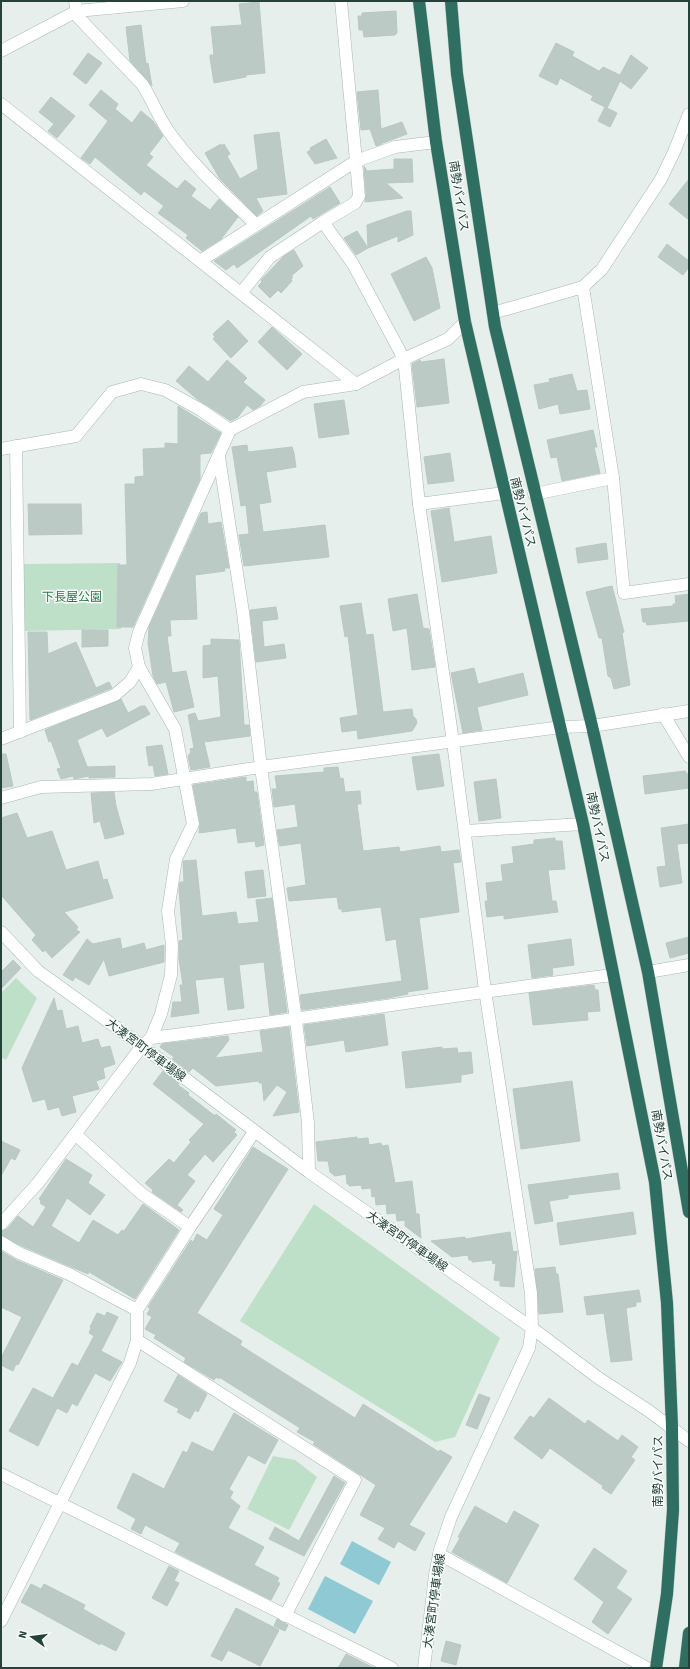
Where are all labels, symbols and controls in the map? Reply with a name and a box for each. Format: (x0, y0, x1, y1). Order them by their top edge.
street label: 南勢バイパス (444, 159, 473, 233)
street label: 南勢バイパス (506, 475, 539, 549)
park label: 下長屋公園 (42, 589, 102, 606)
street label: 南勢バイパス (582, 790, 613, 864)
street label: 大湊宮町停車場線 (102, 1015, 189, 1086)
street label: 南勢バイパス (647, 1108, 676, 1182)
street label: 大湊宮町停車場線 (363, 1207, 451, 1276)
street label: 南勢バイパス (650, 1435, 667, 1507)
street label: 大湊宮町停車場線 (419, 1552, 450, 1650)
north arrow (12, 1617, 52, 1657)
text: N (15, 1629, 31, 1640)

